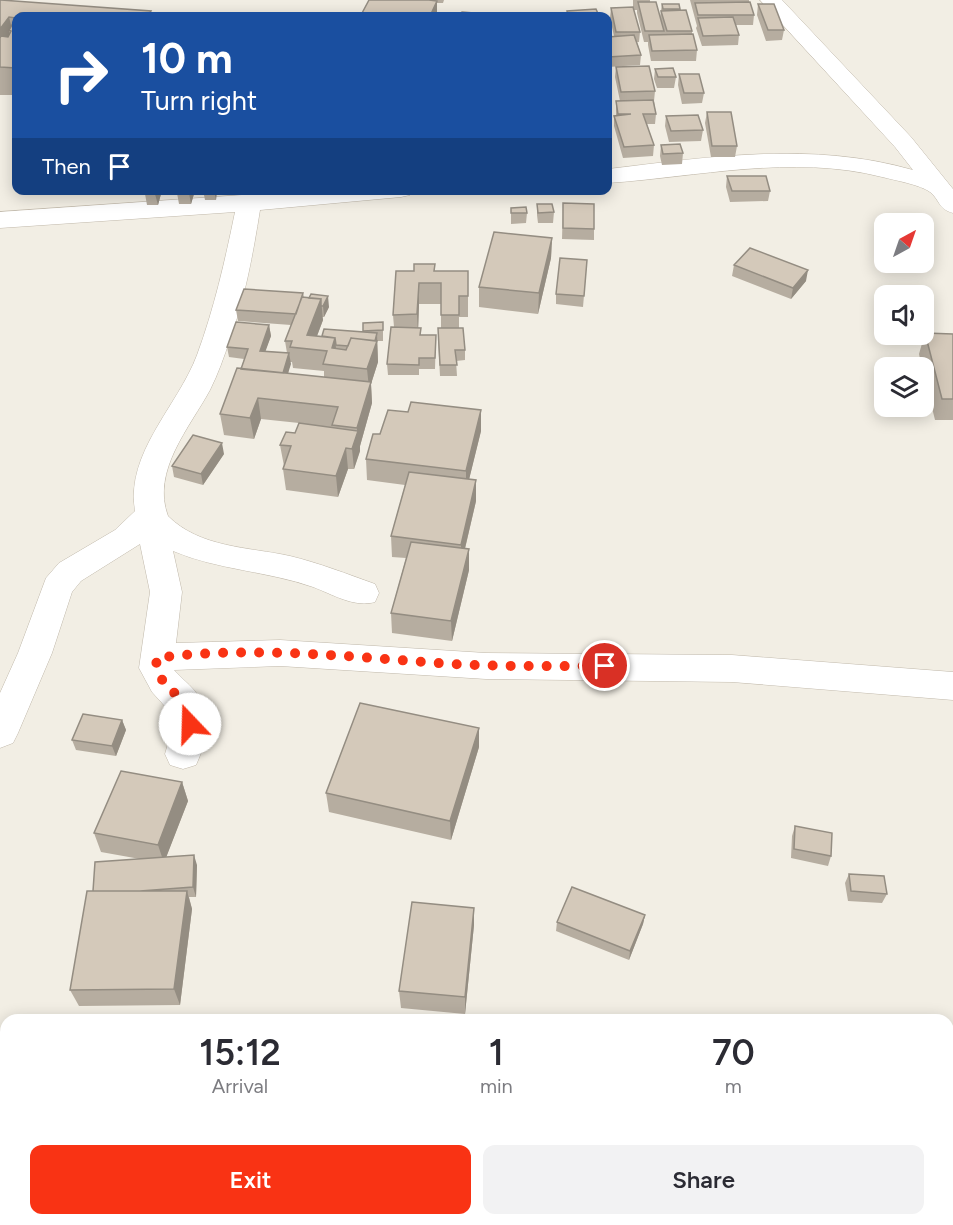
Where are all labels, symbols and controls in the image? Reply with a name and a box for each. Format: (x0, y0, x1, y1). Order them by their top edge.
text: 10 m (141, 33, 233, 84)
icon: right (42, 36, 120, 114)
text: Turn right (141, 84, 257, 117)
icon: arrive (103, 150, 136, 183)
text: Then (42, 153, 91, 180)
north arrow (874, 213, 934, 273)
map controls (874, 213, 934, 417)
button: sound (874, 285, 934, 345)
button: layers (874, 357, 934, 417)
pin (579, 640, 630, 691)
icon: arrive (588, 649, 621, 682)
position arrow (158, 692, 222, 756)
text: 15:12 (199, 1031, 281, 1074)
text: 1 (489, 1031, 504, 1074)
text: 70 (712, 1031, 755, 1074)
text: Arrival (212, 1074, 268, 1098)
text: min (480, 1074, 513, 1098)
text: m (725, 1074, 742, 1098)
button: Exit (30, 1145, 471, 1214)
button: Share (483, 1145, 924, 1214)

